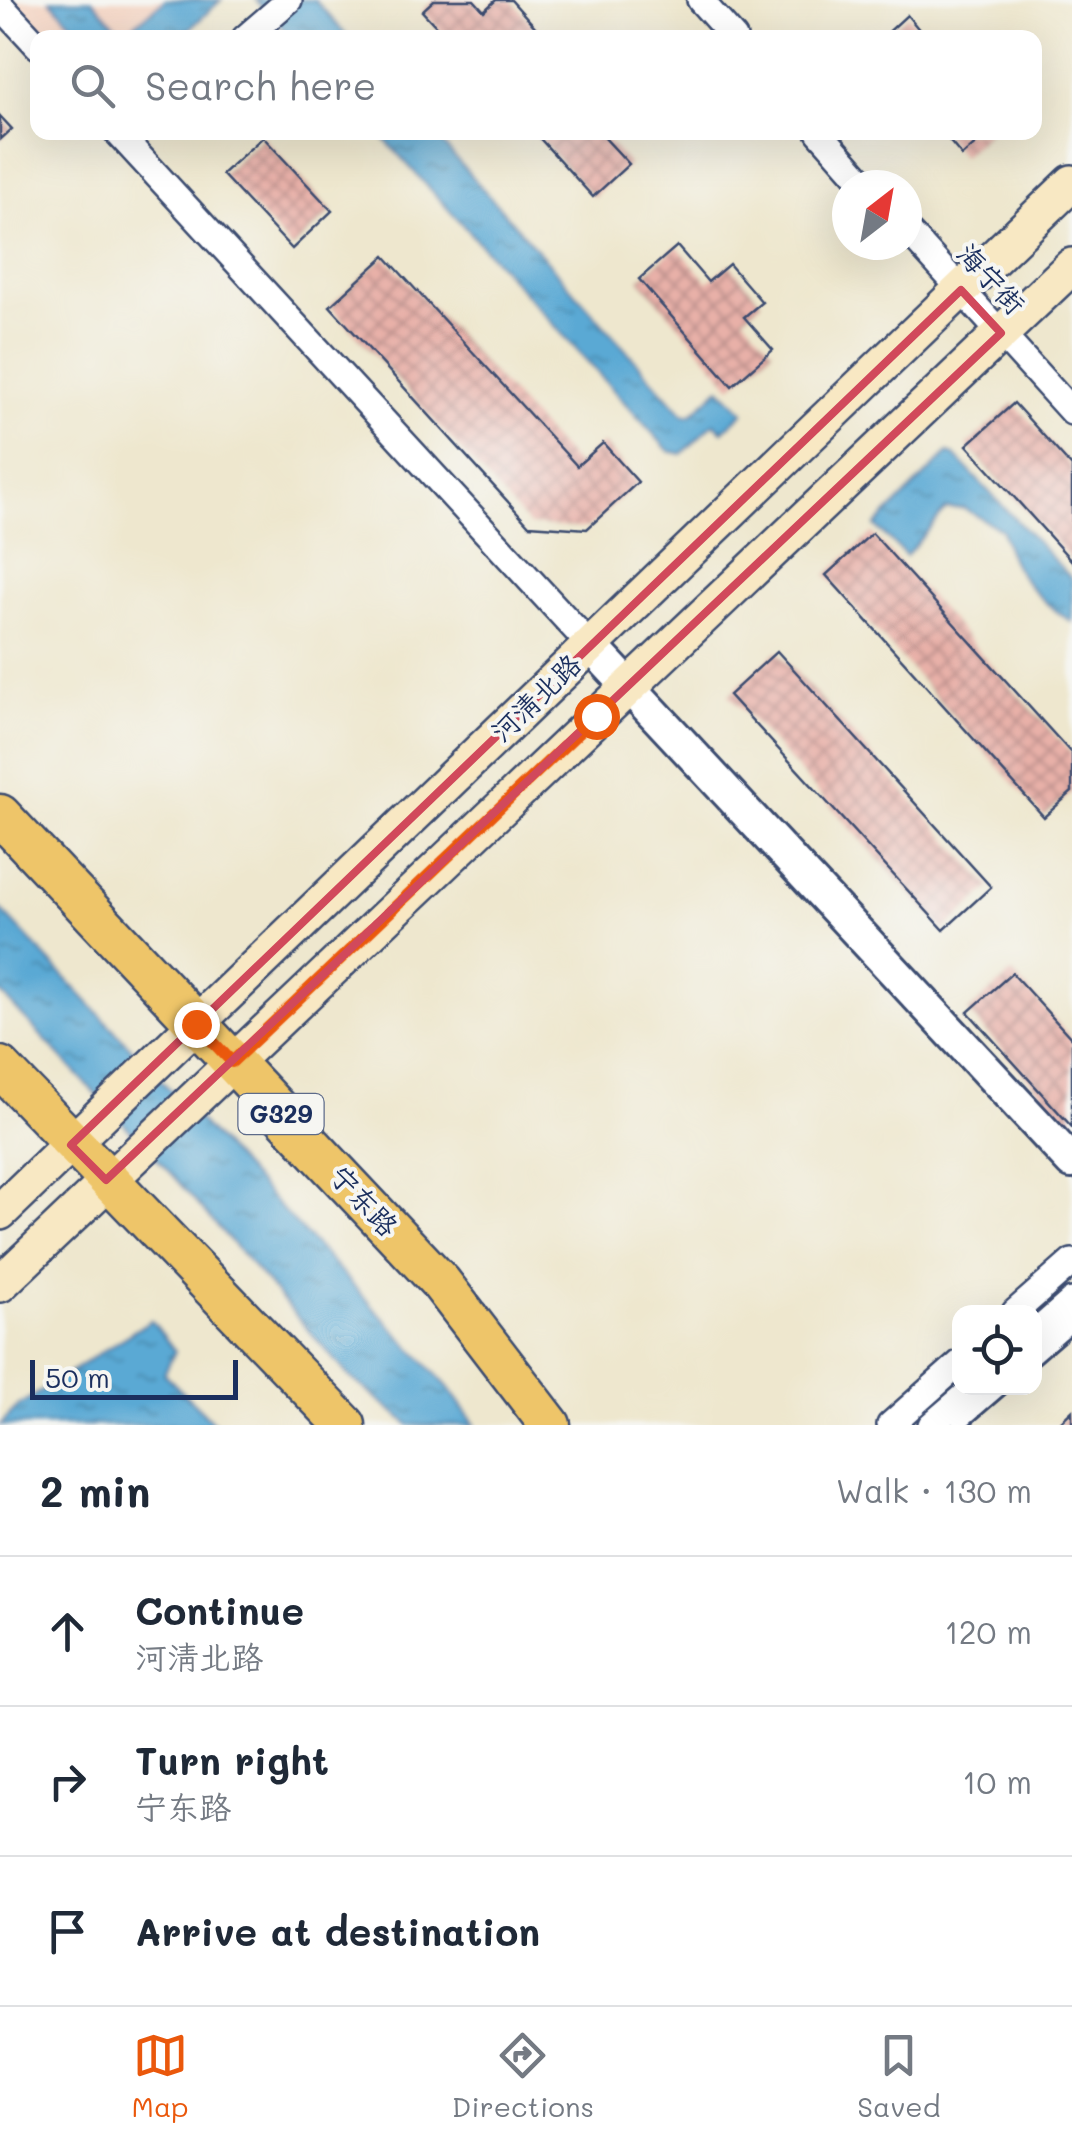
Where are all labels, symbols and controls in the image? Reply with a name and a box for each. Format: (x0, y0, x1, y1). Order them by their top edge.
search box (30, 30, 1042, 140)
icon: search (65, 58, 120, 113)
text: Search here (145, 60, 376, 110)
north arrow (832, 170, 922, 260)
street label: 海宁街 (950, 235, 1034, 321)
street label: 河清北路 (483, 645, 588, 749)
route start (574, 694, 620, 740)
route end (174, 1002, 220, 1048)
road number: G329 (238, 1094, 324, 1134)
street label: 宁东路 (323, 1157, 407, 1243)
map controls (952, 1305, 1042, 1395)
button: locate (952, 1305, 1042, 1395)
scale bar (30, 1355, 238, 1400)
text: 50 m (45, 1359, 110, 1395)
text: 2 min (40, 1463, 150, 1518)
text: Walk · 130 m (836, 1469, 1032, 1511)
text: Continue (135, 1585, 304, 1635)
icon: ahead (40, 1604, 95, 1659)
text: 120 m (944, 1610, 1032, 1652)
text: 河清北路 (135, 1635, 263, 1677)
text: Turn right (135, 1735, 329, 1785)
icon: right (40, 1754, 95, 1809)
text: 10 m (962, 1760, 1032, 1802)
text: 宁东路 (135, 1785, 231, 1827)
icon: arrive (40, 1904, 95, 1959)
text: Arrive at destination (135, 1906, 540, 1956)
tab: Map (132, 2028, 189, 2124)
tab: Directions (452, 2028, 594, 2124)
tab: Saved (857, 2028, 940, 2124)

